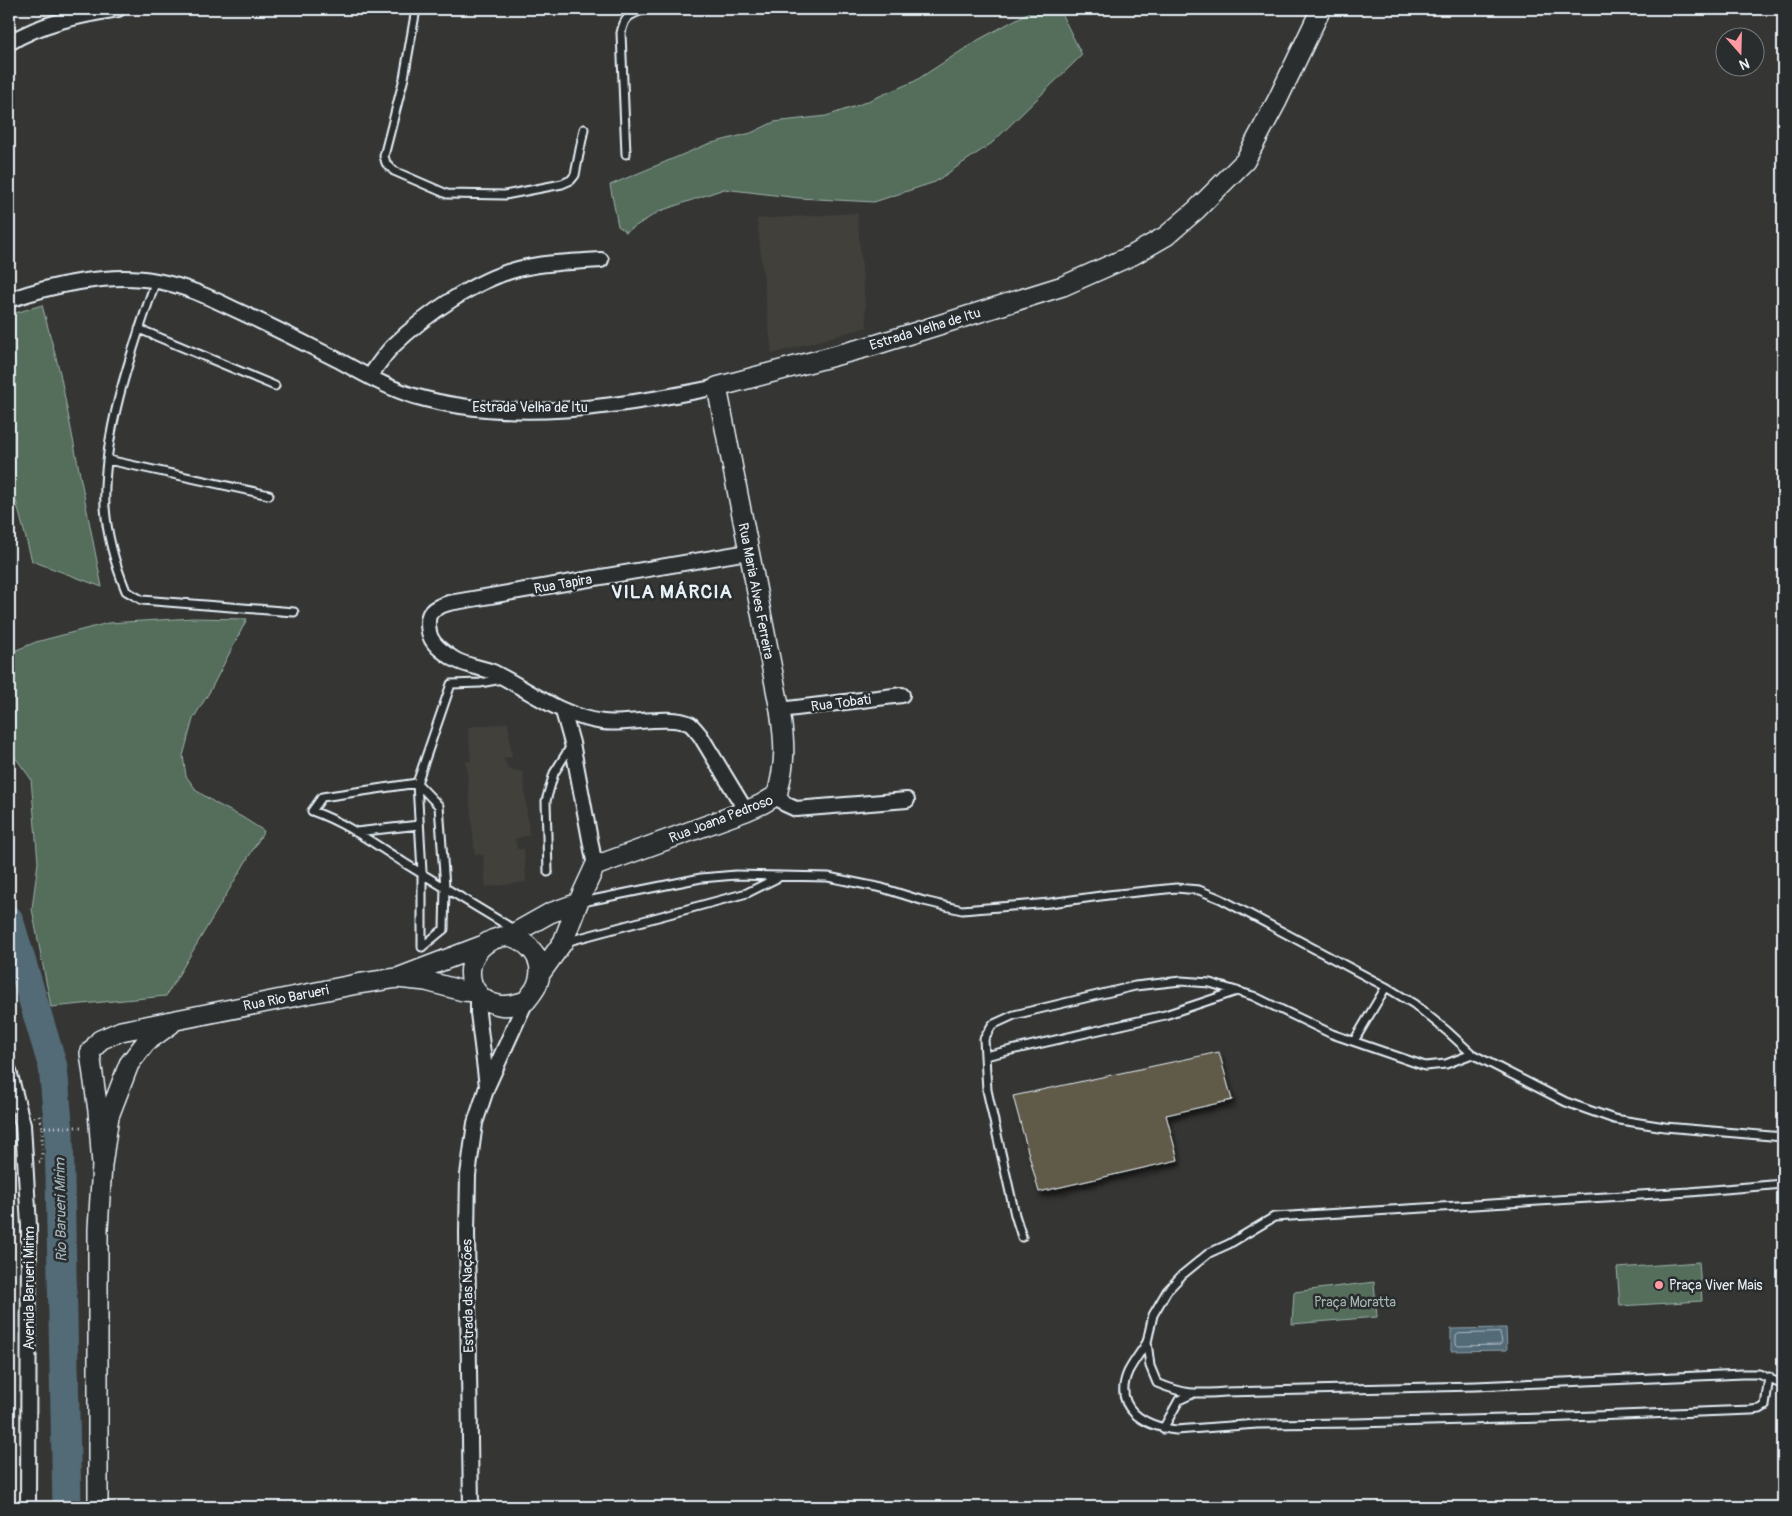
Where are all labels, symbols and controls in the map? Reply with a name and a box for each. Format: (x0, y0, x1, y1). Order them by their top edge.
north arrow (1714, 28, 1764, 78)
text: N (1737, 54, 1752, 73)
street label: Estrada Velha de Itu (867, 304, 983, 354)
street label: Estrada Velha de Itu (472, 399, 588, 416)
street label: Rua Maria Alves Ferreira (734, 521, 778, 661)
street label: Rua Tapira (533, 571, 593, 597)
district label: VILA MÁRCIA (611, 580, 733, 604)
street label: Rua Tobati (810, 691, 873, 715)
street label: Rua Joana Pedroso (667, 791, 776, 847)
street label: Rua Rio Barueri (242, 981, 331, 1015)
water label: Rio Barueri Mirim (51, 1156, 71, 1262)
street label: Avenida Barueri Mirim (21, 1226, 38, 1350)
street label: Estrada das Nações (458, 1238, 477, 1353)
place label: Praça Viver Mais (1669, 1277, 1763, 1294)
marker: Praça Viver Mais (1653, 1279, 1665, 1291)
park label: Praça Moratta (1314, 1294, 1396, 1311)

